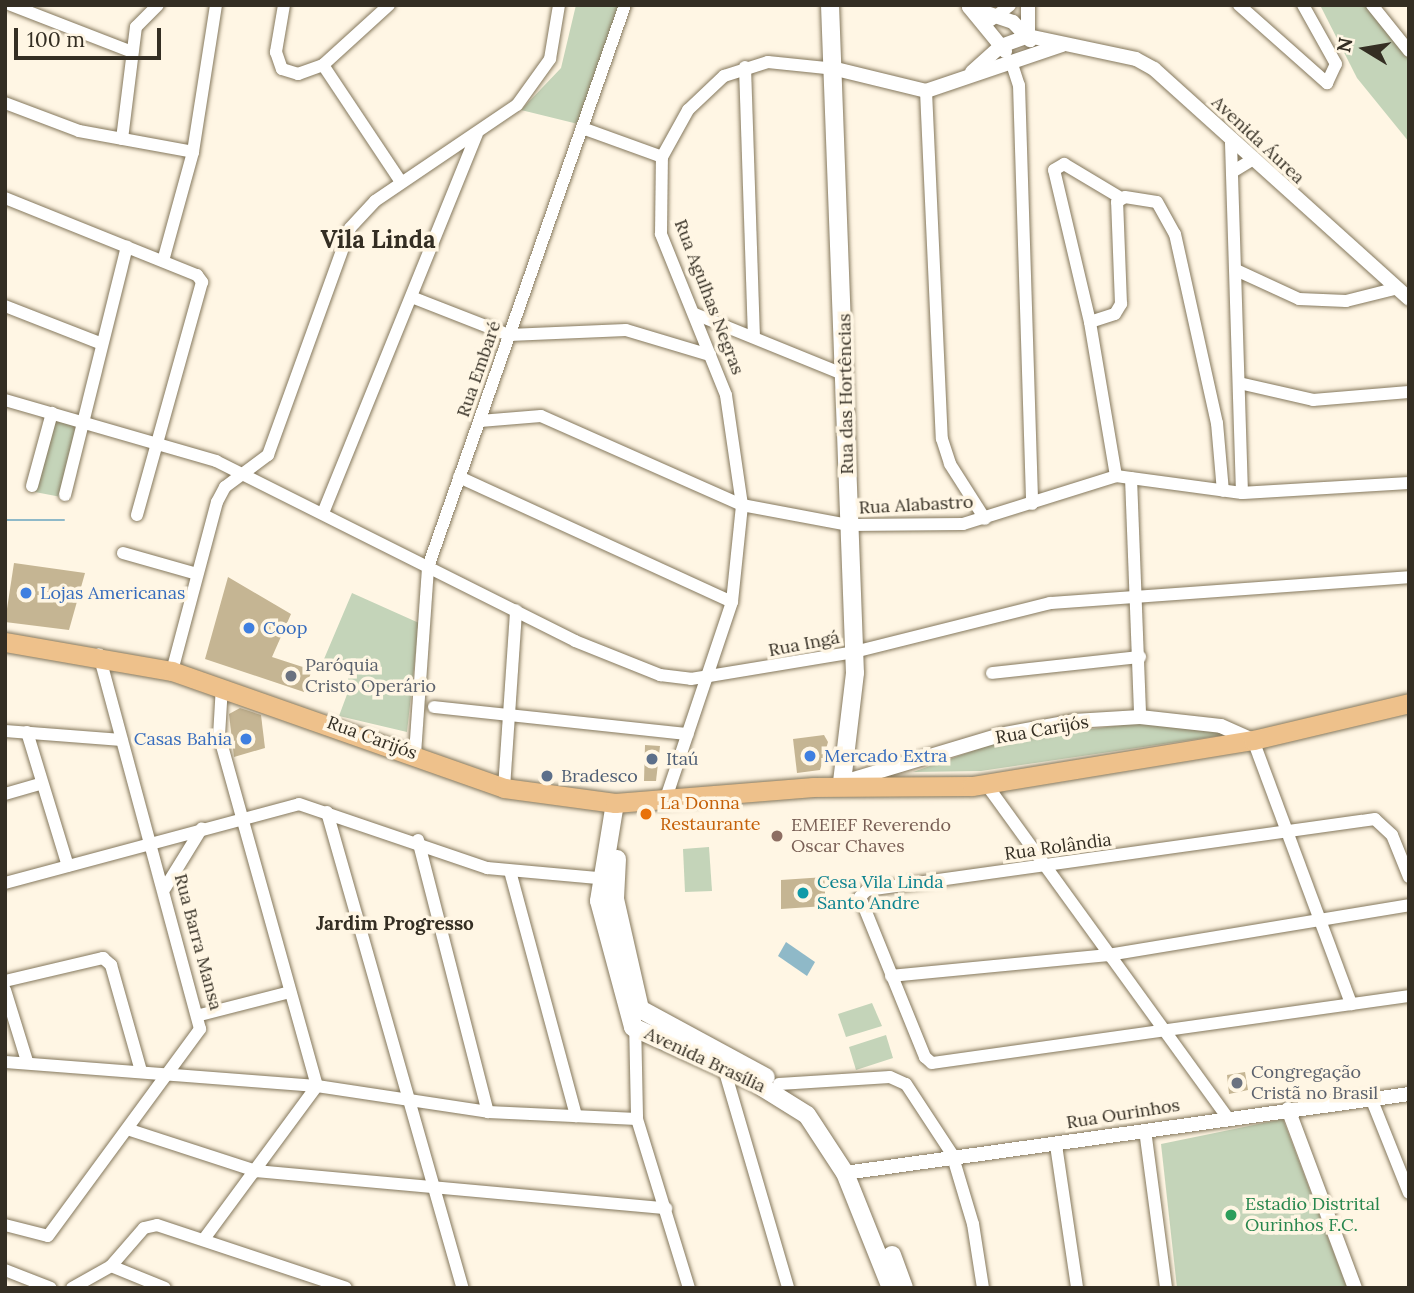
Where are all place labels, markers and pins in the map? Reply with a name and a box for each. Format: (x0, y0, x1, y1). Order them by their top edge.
place label: Lojas Americanas (40, 582, 185, 604)
marker: Lojas Americanas (18, 585, 34, 601)
place label: Coop (263, 617, 307, 639)
marker: Coop (241, 620, 257, 636)
place label: Paróquia Cristo Operário (305, 655, 436, 698)
marker: Paróquia Cristo Operário (283, 668, 299, 684)
place label: Casas Bahia (134, 728, 232, 750)
marker: Casas Bahia (238, 731, 254, 747)
place label: Mercado Extra (824, 745, 947, 767)
place label: Itaú (666, 748, 699, 770)
marker: Mercado Extra (802, 748, 818, 764)
marker: Itaú (644, 751, 660, 767)
place label: Bradesco (561, 765, 638, 787)
marker: Bradesco (539, 768, 555, 784)
place label: La Donna Restaurante (660, 793, 761, 836)
marker: La Donna Restaurante (638, 806, 654, 822)
place label: EMEIEF Reverendo Oscar Chaves (791, 815, 951, 858)
marker: EMEIEF Reverendo Oscar Chaves (769, 828, 785, 844)
place label: Cesa Vila Linda Santo Andre (817, 872, 944, 914)
marker: Cesa Vila Linda Santo Andre (795, 885, 811, 901)
place label: Congregação Cristã no Brasil (1251, 1062, 1378, 1104)
marker: Congregação Cristã no Brasil (1229, 1075, 1245, 1091)
place label: Estadio Distrital Ourinhos F.C. (1245, 1194, 1380, 1236)
marker: Estadio Distrital Ourinhos F.C. (1223, 1207, 1239, 1223)

